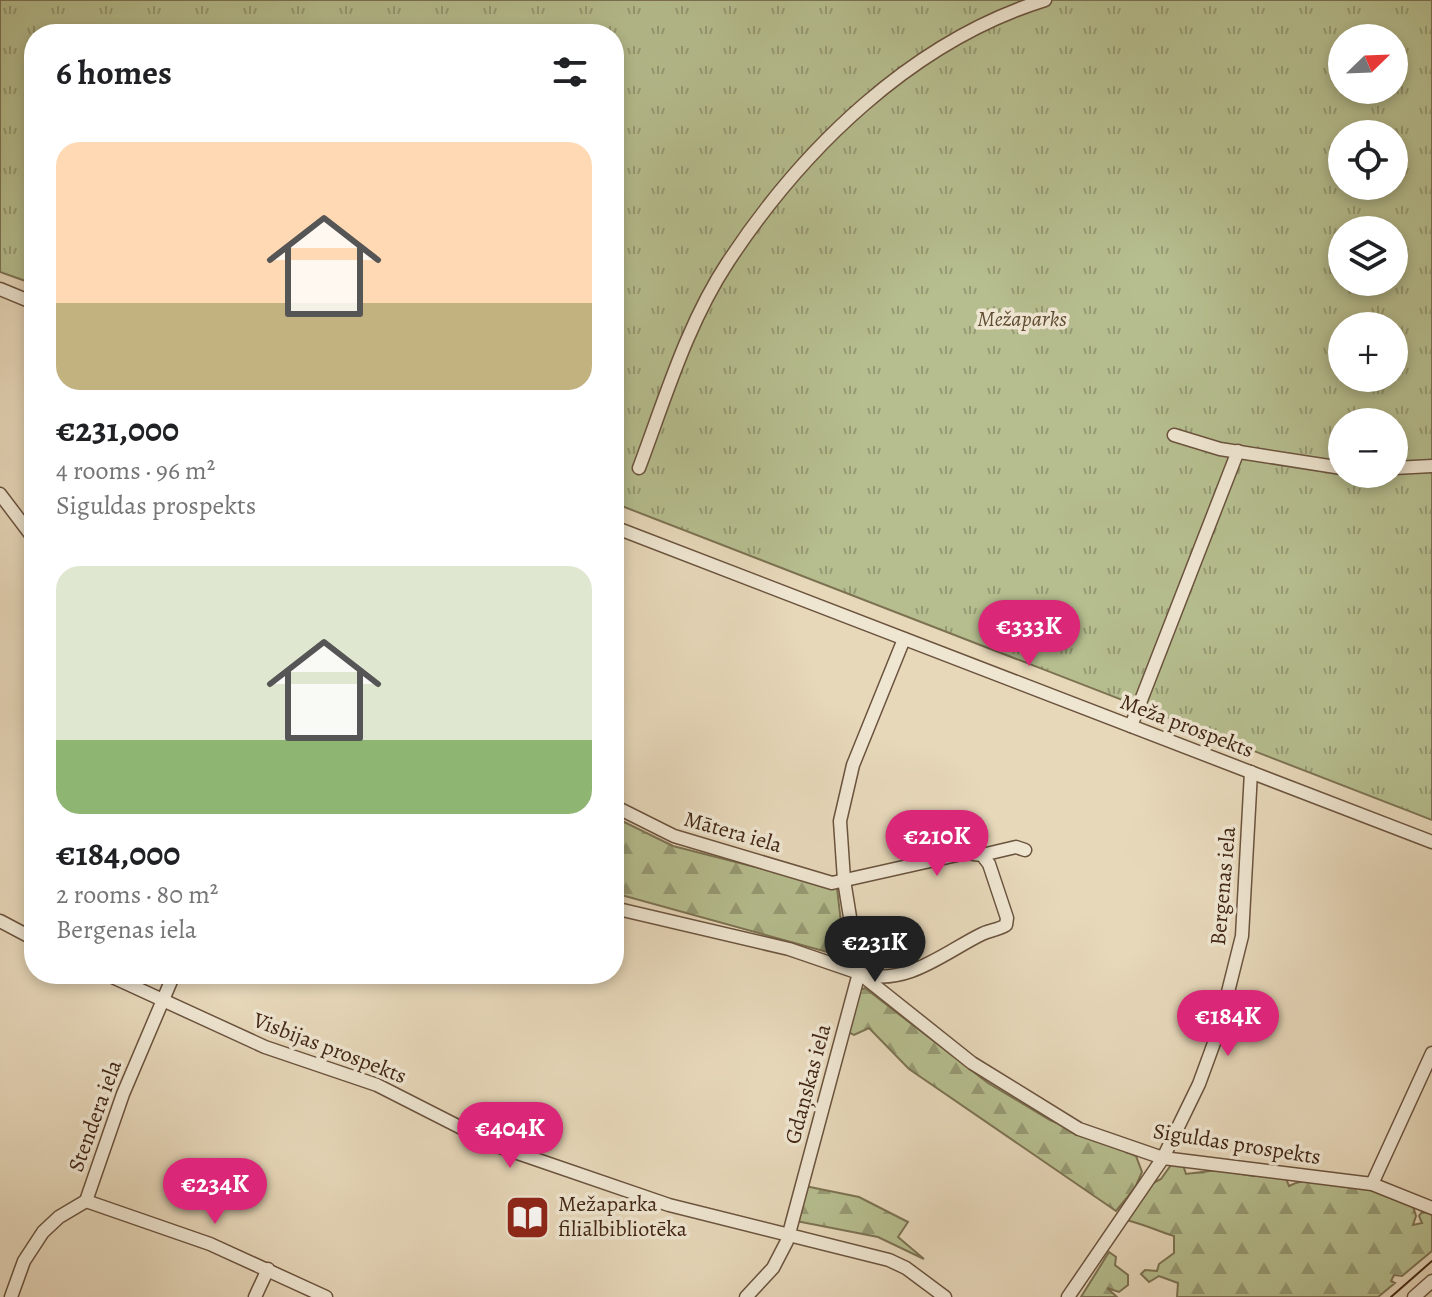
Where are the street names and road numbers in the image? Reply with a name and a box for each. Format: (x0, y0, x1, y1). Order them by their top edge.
street label: Meža prospekts (1116, 687, 1258, 765)
street label: Mātera iela (681, 804, 786, 860)
street label: Bergenas iela (1203, 825, 1243, 947)
street label: Visbijas prospekts (248, 1005, 411, 1091)
street label: Gdaņskas iela (778, 1020, 839, 1147)
street label: Stendera iela (61, 1055, 129, 1176)
street label: Siguldas prospekts (1151, 1116, 1323, 1172)

